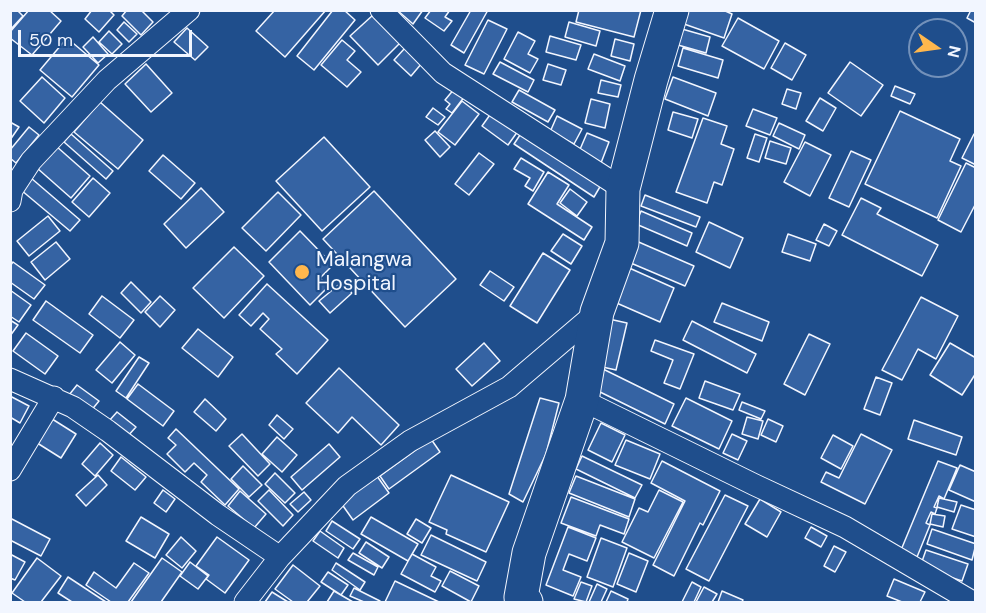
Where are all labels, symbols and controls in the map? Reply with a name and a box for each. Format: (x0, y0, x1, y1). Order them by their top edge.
scale bar (21, 18, 195, 56)
north arrow (908, 18, 968, 78)
text: 50 m (29, 28, 73, 52)
text: N (943, 44, 966, 60)
place label: Malangwa Hospital (316, 247, 412, 297)
marker: Malangwa Hospital (293, 263, 311, 281)

